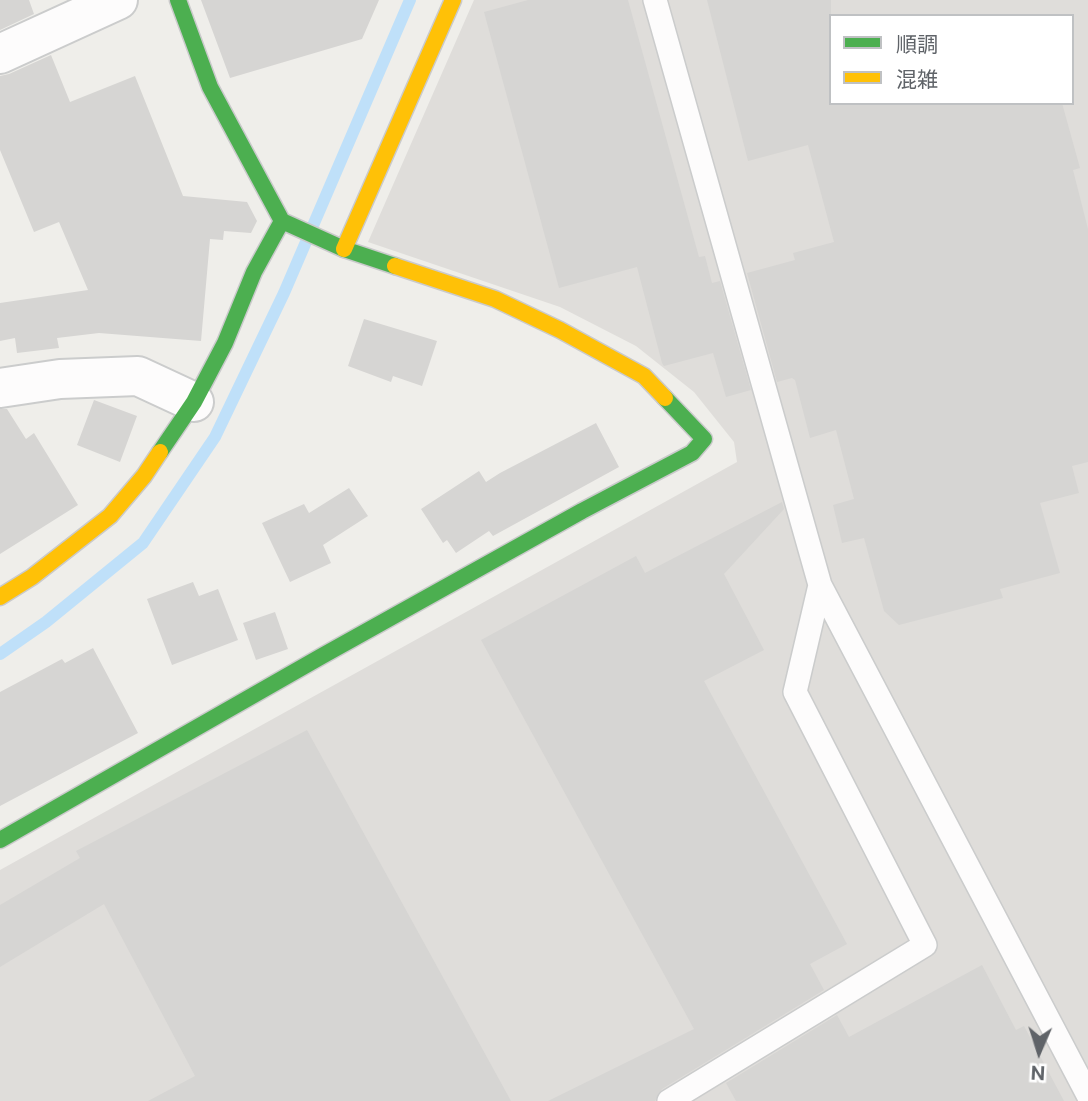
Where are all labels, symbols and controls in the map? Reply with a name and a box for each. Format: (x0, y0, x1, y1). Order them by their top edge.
legend (829, 14, 1074, 105)
text: 順調 (896, 32, 938, 57)
text: 混雑 (896, 67, 938, 92)
north arrow (1004, 1017, 1074, 1087)
text: N (1030, 1062, 1046, 1084)

